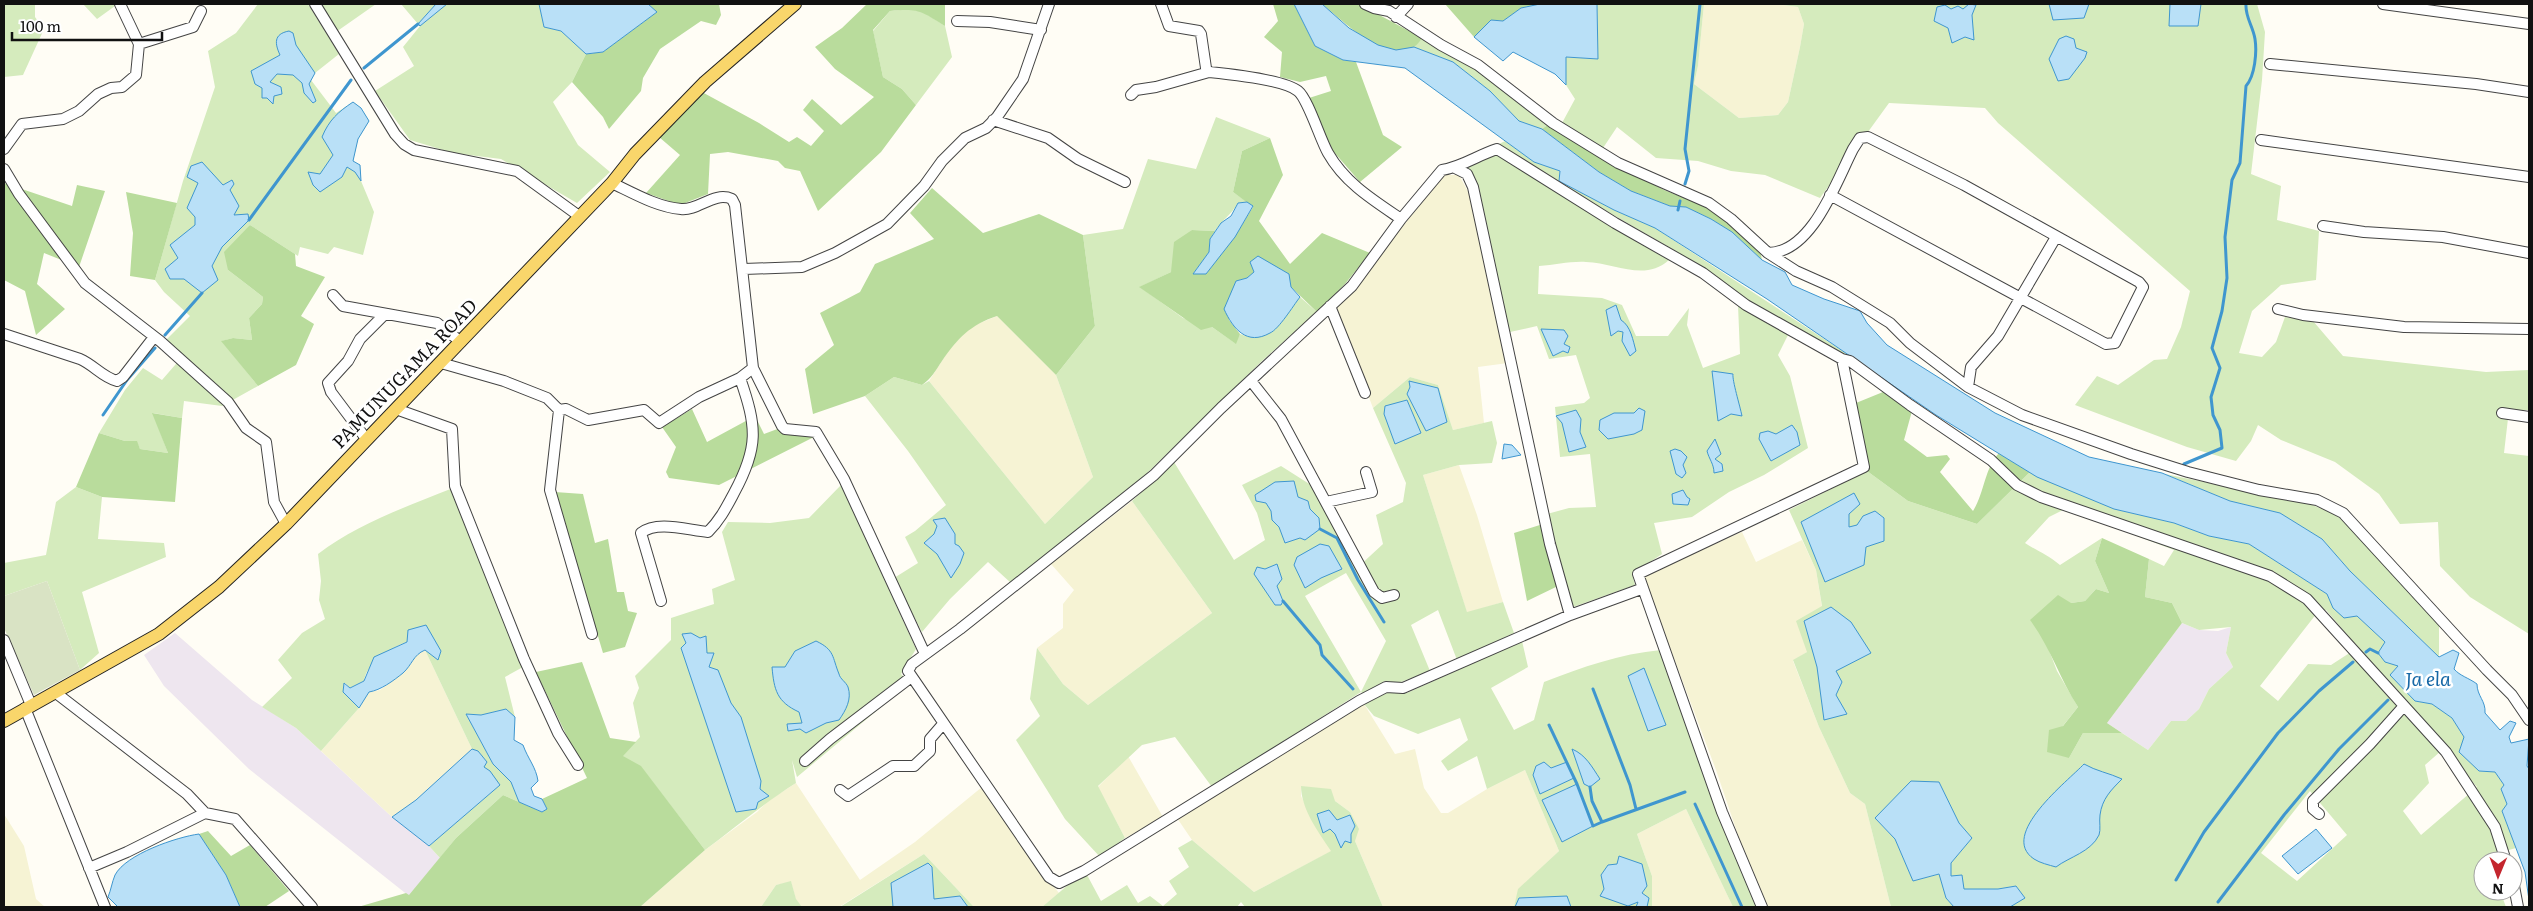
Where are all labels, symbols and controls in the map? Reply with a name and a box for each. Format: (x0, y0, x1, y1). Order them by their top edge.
scale bar (12, 10, 162, 42)
text: 100 m (20, 14, 61, 37)
street label: PAMUNUGAMA ROAD (325, 292, 483, 454)
water label: Ja ela (2405, 664, 2451, 692)
north arrow (2473, 851, 2523, 901)
text: N (2491, 880, 2504, 900)

